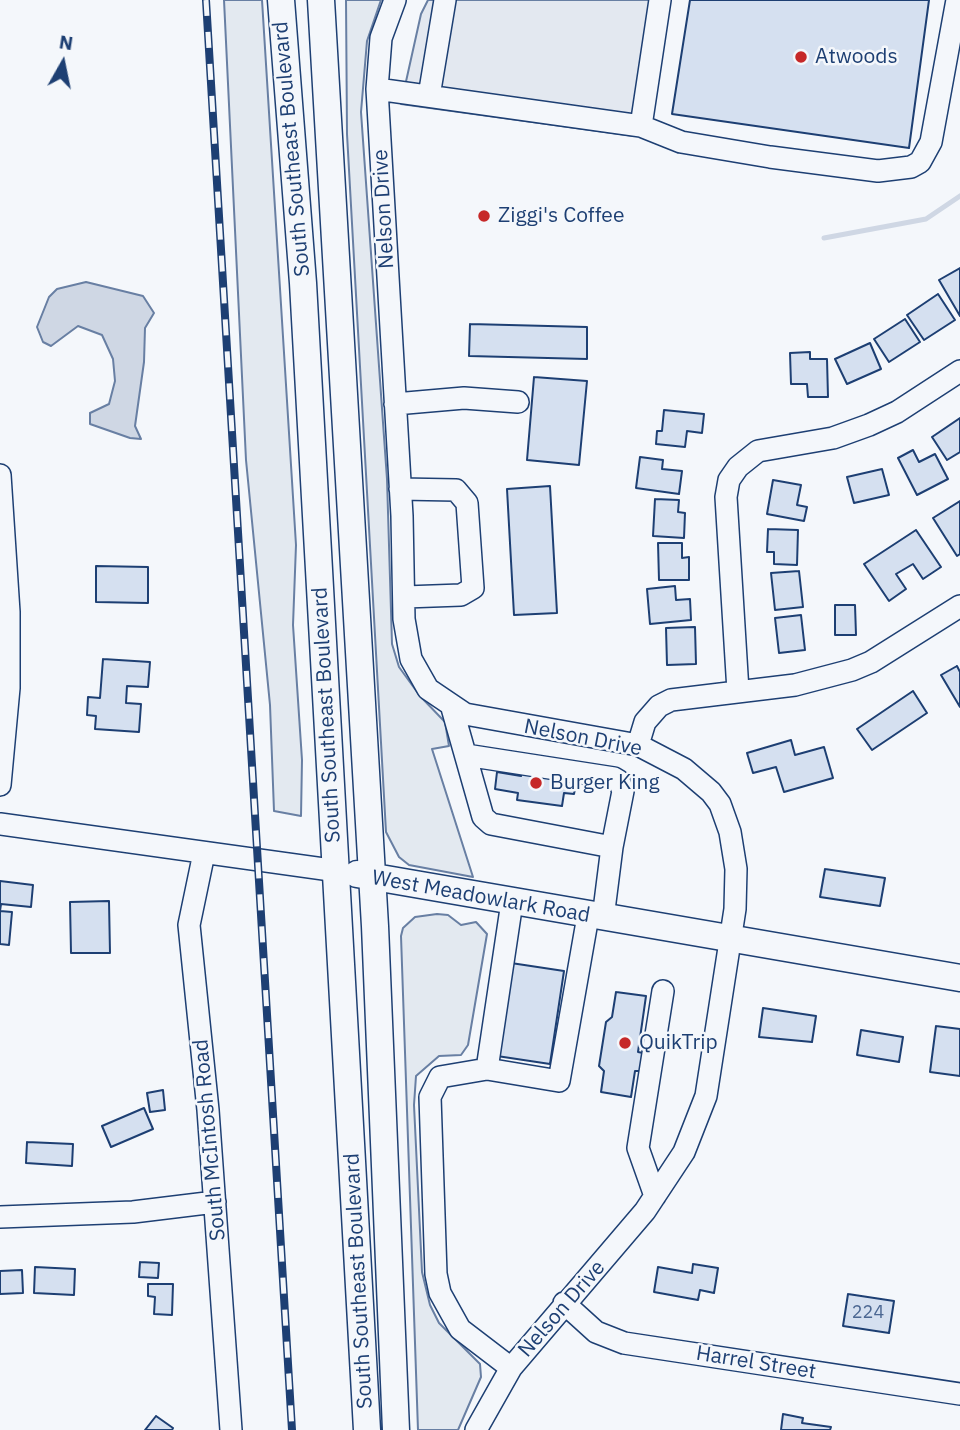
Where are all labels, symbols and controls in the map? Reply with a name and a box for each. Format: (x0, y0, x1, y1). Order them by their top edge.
street label: South Southeast Boulevard (268, 20, 316, 278)
north arrow (28, 28, 98, 98)
text: N (58, 29, 75, 55)
place label: Atwoods (815, 44, 898, 70)
marker: Atwoods (793, 49, 809, 65)
street label: Nelson Drive (368, 149, 400, 269)
place label: Ziggi's Coffee (498, 203, 624, 229)
marker: Ziggi's Coffee (476, 208, 492, 224)
street label: South Southeast Boulevard (308, 586, 346, 844)
street label: Nelson Drive (522, 714, 644, 762)
place label: Burger King (550, 770, 660, 796)
marker: Burger King (528, 775, 544, 791)
street label: West Meadowlark Road (370, 865, 592, 929)
place label: QuikTrip (639, 1030, 718, 1056)
marker: QuikTrip (617, 1035, 633, 1051)
street label: South McIntosh Road (189, 1038, 231, 1242)
street label: South Southeast Boulevard (340, 1152, 378, 1410)
street label: Nelson Drive (513, 1256, 611, 1362)
house number: 224 (852, 1302, 884, 1324)
street label: Harrel Street (694, 1341, 818, 1385)

